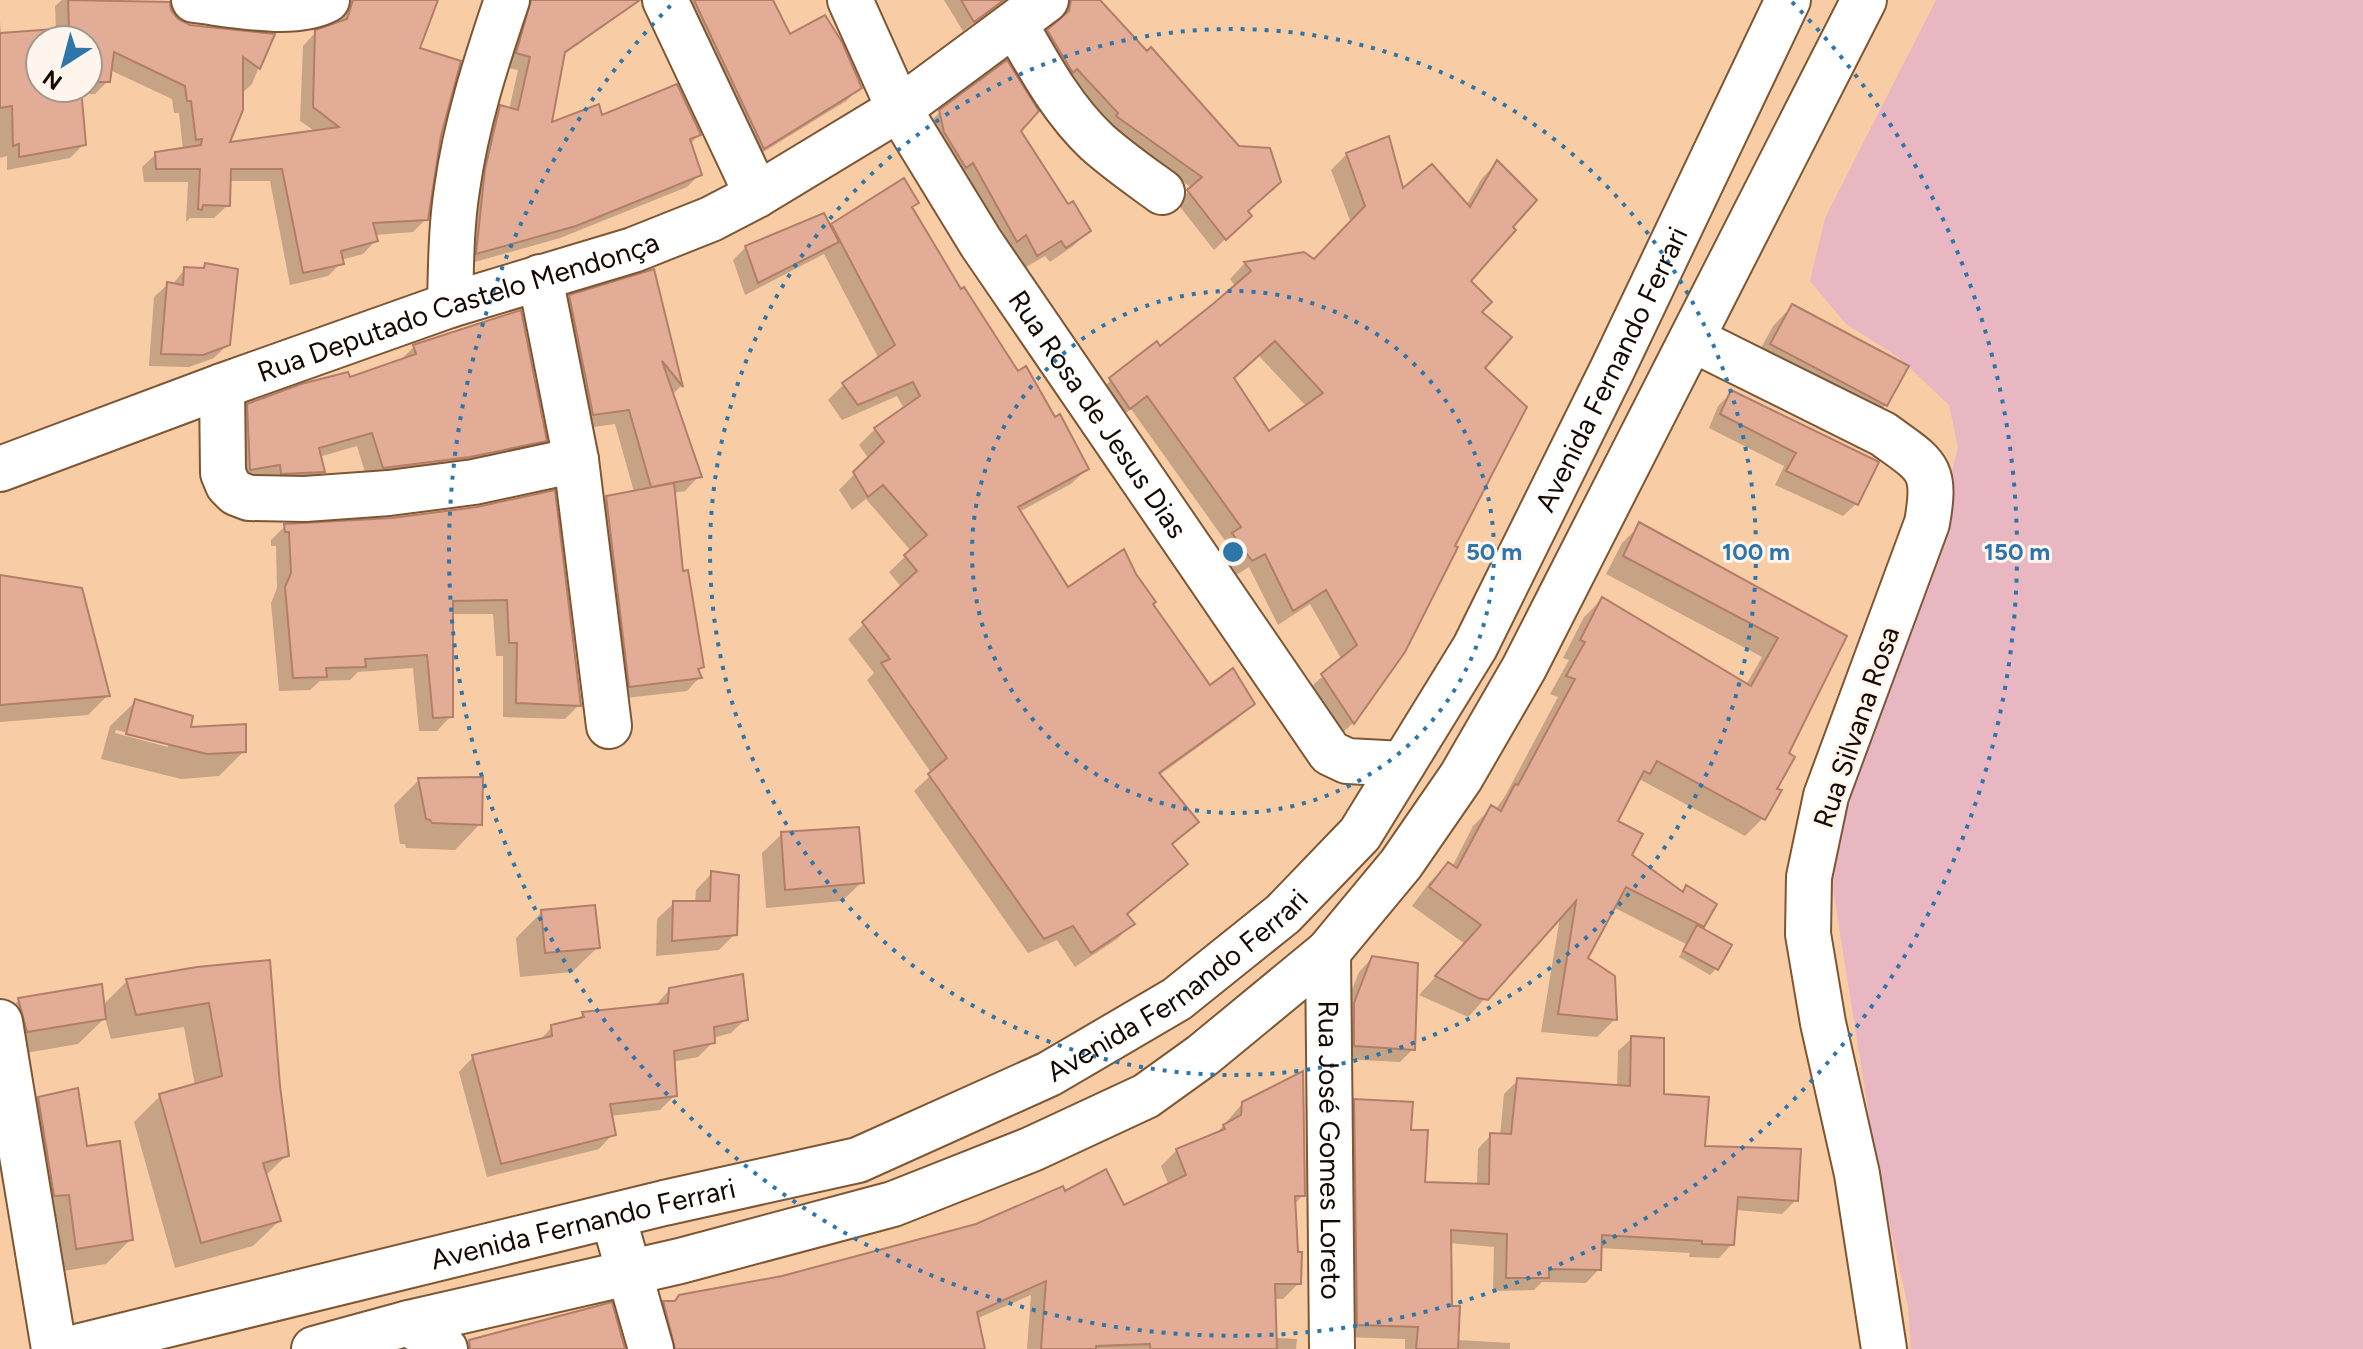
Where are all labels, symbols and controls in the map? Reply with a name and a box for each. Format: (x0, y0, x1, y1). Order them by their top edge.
north arrow (24, 24, 104, 104)
text: N (38, 64, 67, 96)
street label: Avenida Fernando Ferrari (1528, 221, 1695, 517)
street label: Rua Deputado Castelo Mendonça (253, 225, 664, 389)
street label: Rua Rosa de Jesus Dias (1001, 284, 1195, 544)
text: 50 m (1466, 537, 1522, 566)
text: 100 m (1722, 537, 1790, 566)
text: 150 m (1984, 537, 2050, 566)
centre of rings (1219, 538, 1247, 566)
street label: Rua Silvana Rosa (1806, 622, 1906, 832)
street label: Avenida Fernando Ferrari (1040, 882, 1315, 1089)
street label: Rua José Gomes Loreto (1311, 1000, 1349, 1300)
street label: Avenida Fernando Ferrari (427, 1171, 739, 1277)

